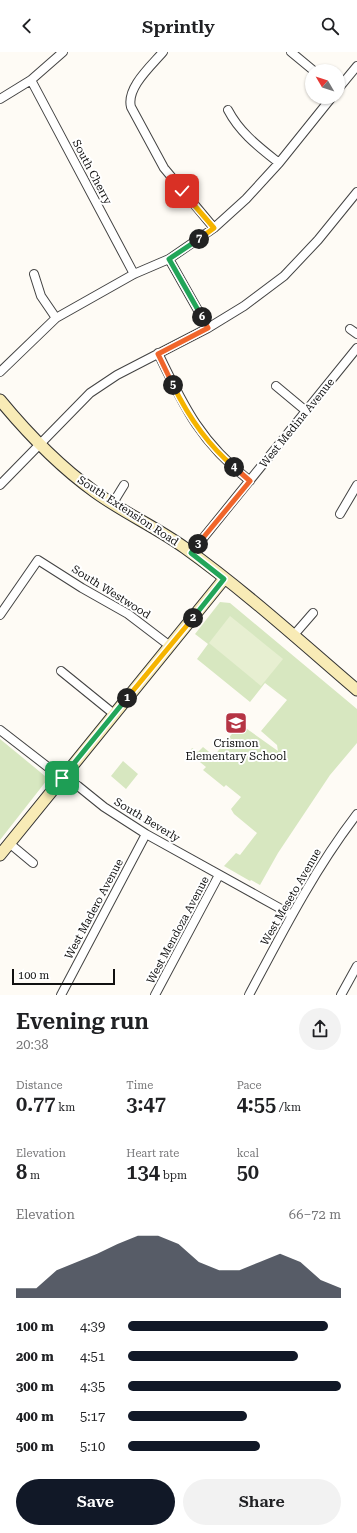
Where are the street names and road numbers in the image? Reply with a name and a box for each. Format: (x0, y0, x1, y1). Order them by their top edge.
street label: South Cherry (69, 137, 115, 207)
street label: West Medina Avenue (257, 376, 337, 470)
street label: South Extension Road (75, 473, 181, 549)
street label: South Westwood (69, 563, 153, 621)
street label: South Beverly (112, 795, 183, 845)
street label: West Meseto Avenue (258, 846, 324, 948)
street label: West Madero Avenue (62, 857, 126, 961)
street label: West Mendoza Avenue (144, 874, 212, 986)

